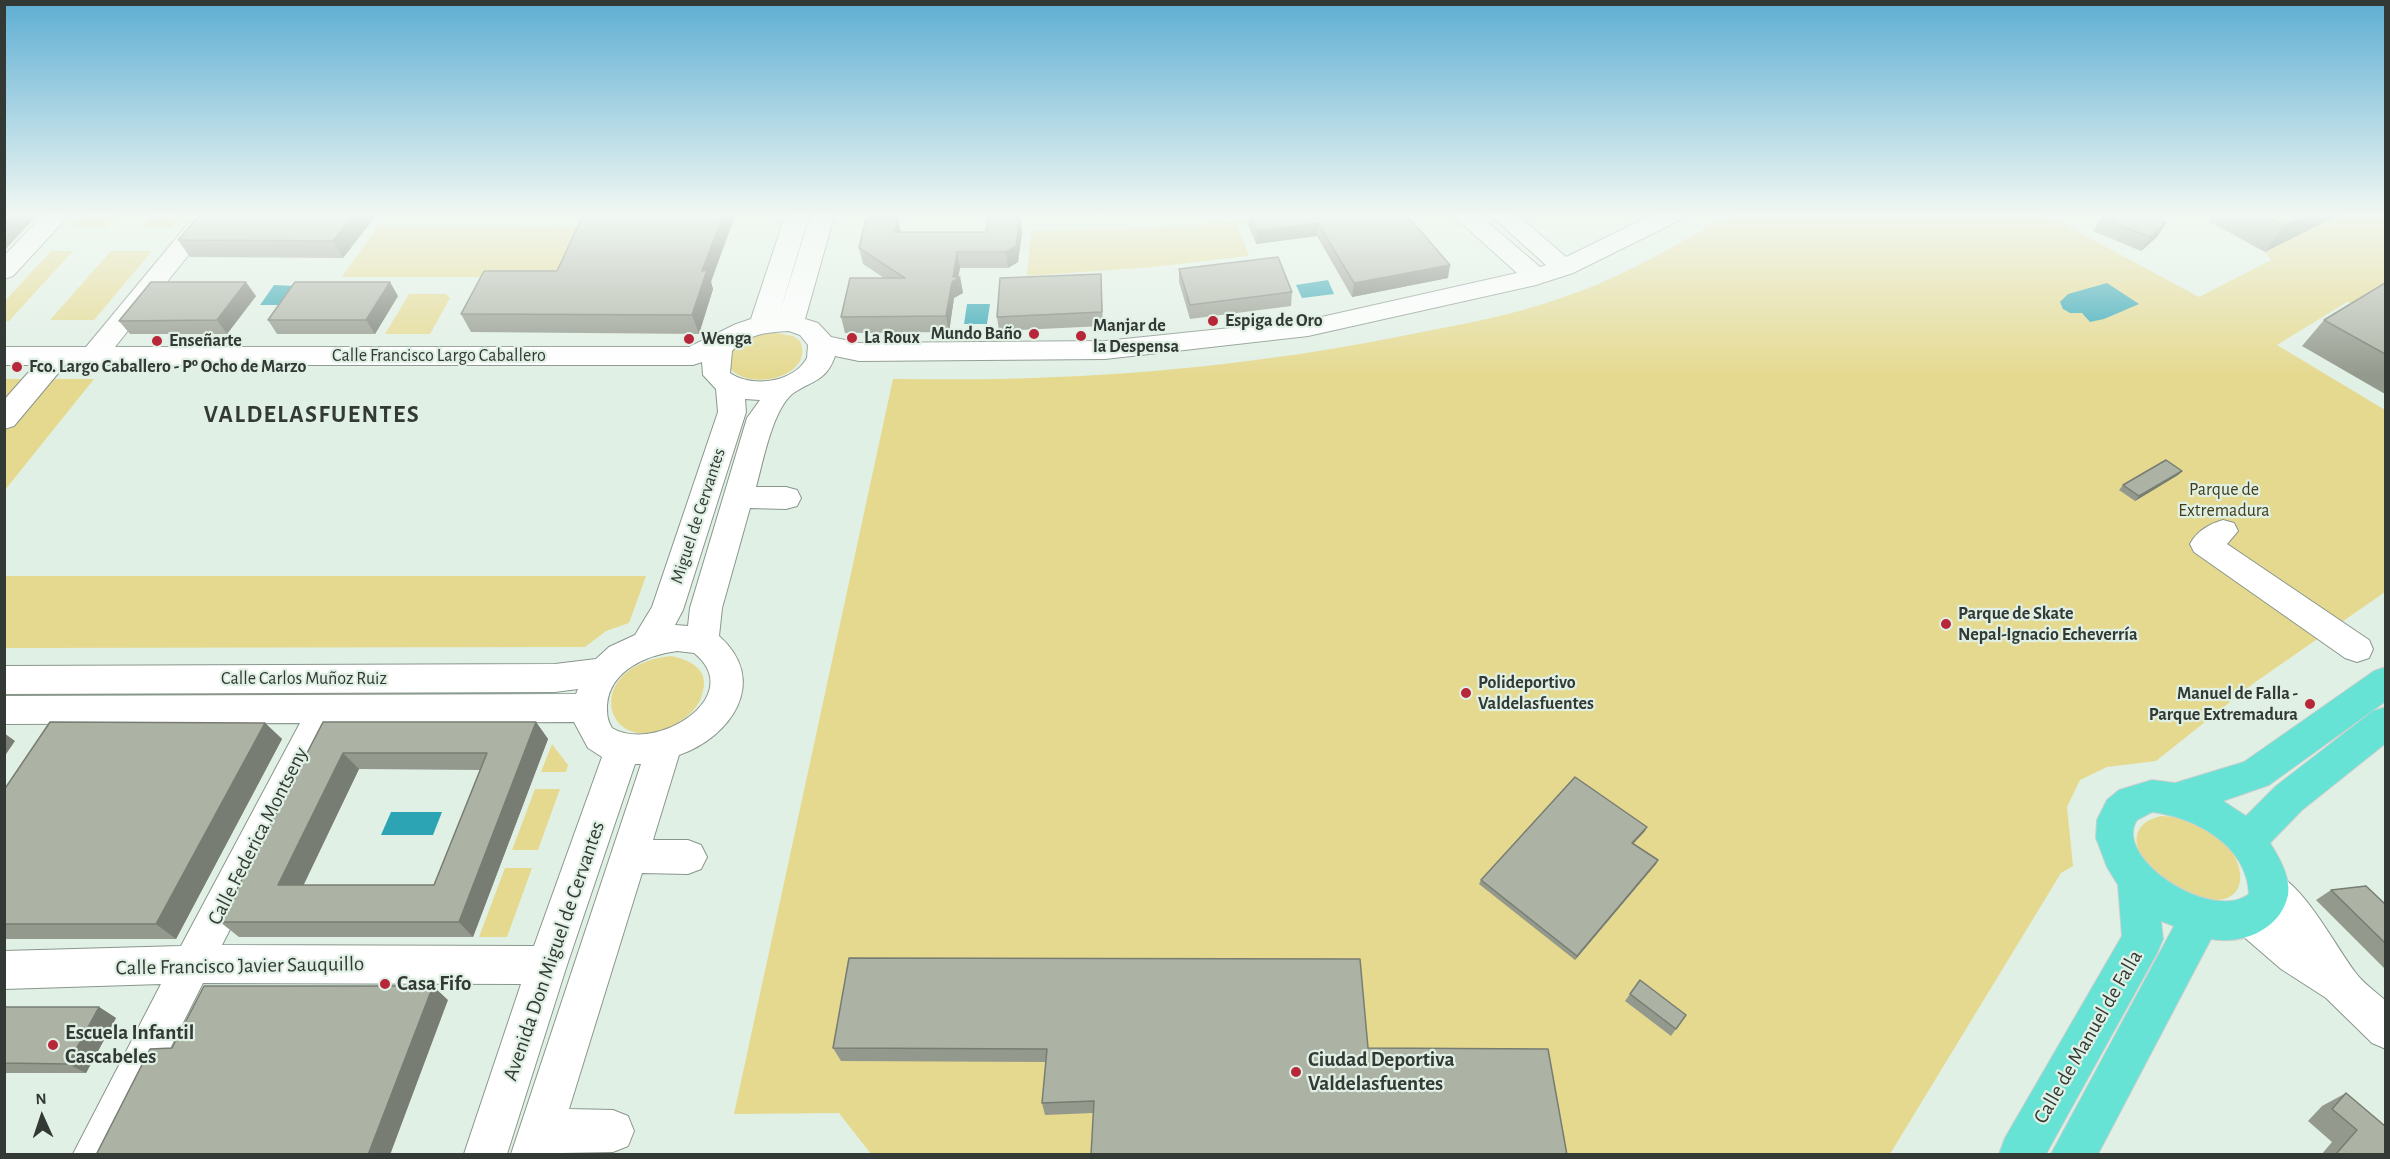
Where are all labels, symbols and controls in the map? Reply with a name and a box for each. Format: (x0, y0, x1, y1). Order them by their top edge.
place label: Espiga de Oro (1225, 310, 1323, 332)
marker: Espiga de Oro (1206, 314, 1220, 328)
place label: Manjar de la Despensa (1093, 315, 1179, 358)
place label: Mundo Baño (931, 323, 1022, 345)
place label: La Roux (864, 327, 920, 349)
marker: Mundo Baño (1027, 327, 1041, 341)
place label: Wenga (701, 328, 752, 350)
marker: Manjar de la Despensa (1074, 329, 1088, 343)
place label: Enseñarte (169, 330, 242, 352)
marker: La Roux (845, 331, 859, 345)
marker: Wenga (682, 332, 696, 346)
marker: Enseñarte (150, 334, 164, 348)
street label: Calle Francisco Largo Caballero (332, 345, 546, 367)
place label: Fco. Largo Caballero - Pº Ocho de Marzo (29, 356, 306, 378)
marker: Fco. Largo Caballero - Pº Ocho de Marzo (10, 360, 24, 374)
district label: VALDELASFUENTES (204, 401, 420, 429)
street label: Miguel de Cervantes (666, 445, 730, 587)
park label: Parque de Extremadura (2178, 479, 2270, 522)
place label: Parque de Skate Nepal-Ignacio Echeverría (1958, 603, 2138, 646)
marker: Parque de Skate Nepal-Ignacio Echeverría (1939, 617, 1953, 631)
street label: Calle Carlos Muñoz Ruiz (221, 668, 387, 690)
place label: Polideportivo Valdelasfuentes (1478, 672, 1594, 714)
place label: Manuel de Falla - Parque Extremadura (2149, 683, 2298, 726)
marker: Polideportivo Valdelasfuentes (1459, 686, 1473, 700)
marker: Manuel de Falla - Parque Extremadura (2303, 697, 2317, 711)
street label: Calle Federica Montseny (202, 743, 314, 929)
street label: Avenida Don Miguel de Cervantes (498, 818, 610, 1084)
street label: Calle de Manuel de Falla (2028, 946, 2148, 1128)
street label: Calle Francisco Javier Sauquillo (115, 951, 365, 981)
place label: Casa Fifo (397, 971, 471, 997)
marker: Casa Fifo (378, 977, 392, 991)
place label: Escuela Infantil Cascabeles (65, 1020, 194, 1070)
marker: Escuela Infantil Cascabeles (46, 1038, 60, 1052)
place label: Ciudad Deportiva Valdelasfuentes (1308, 1047, 1455, 1097)
marker: Ciudad Deportiva Valdelasfuentes (1289, 1065, 1303, 1079)
north arrow (12, 1087, 72, 1147)
text: N (35, 1091, 47, 1107)

